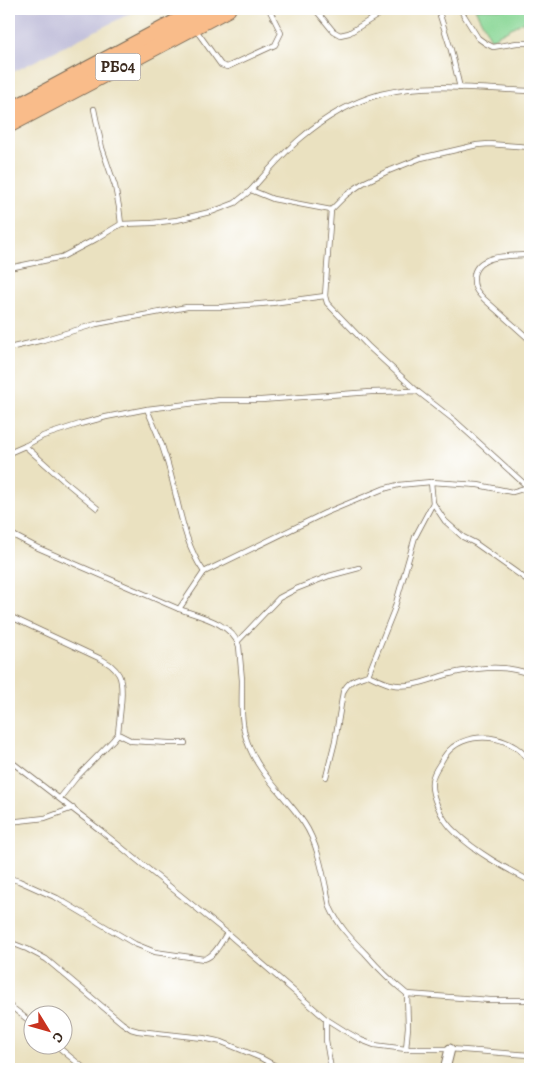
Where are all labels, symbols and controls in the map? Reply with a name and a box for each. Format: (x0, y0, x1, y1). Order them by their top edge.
road number: РБ04 (96, 54, 140, 80)
north arrow (22, 1006, 72, 1056)
text: С (48, 1028, 68, 1047)

